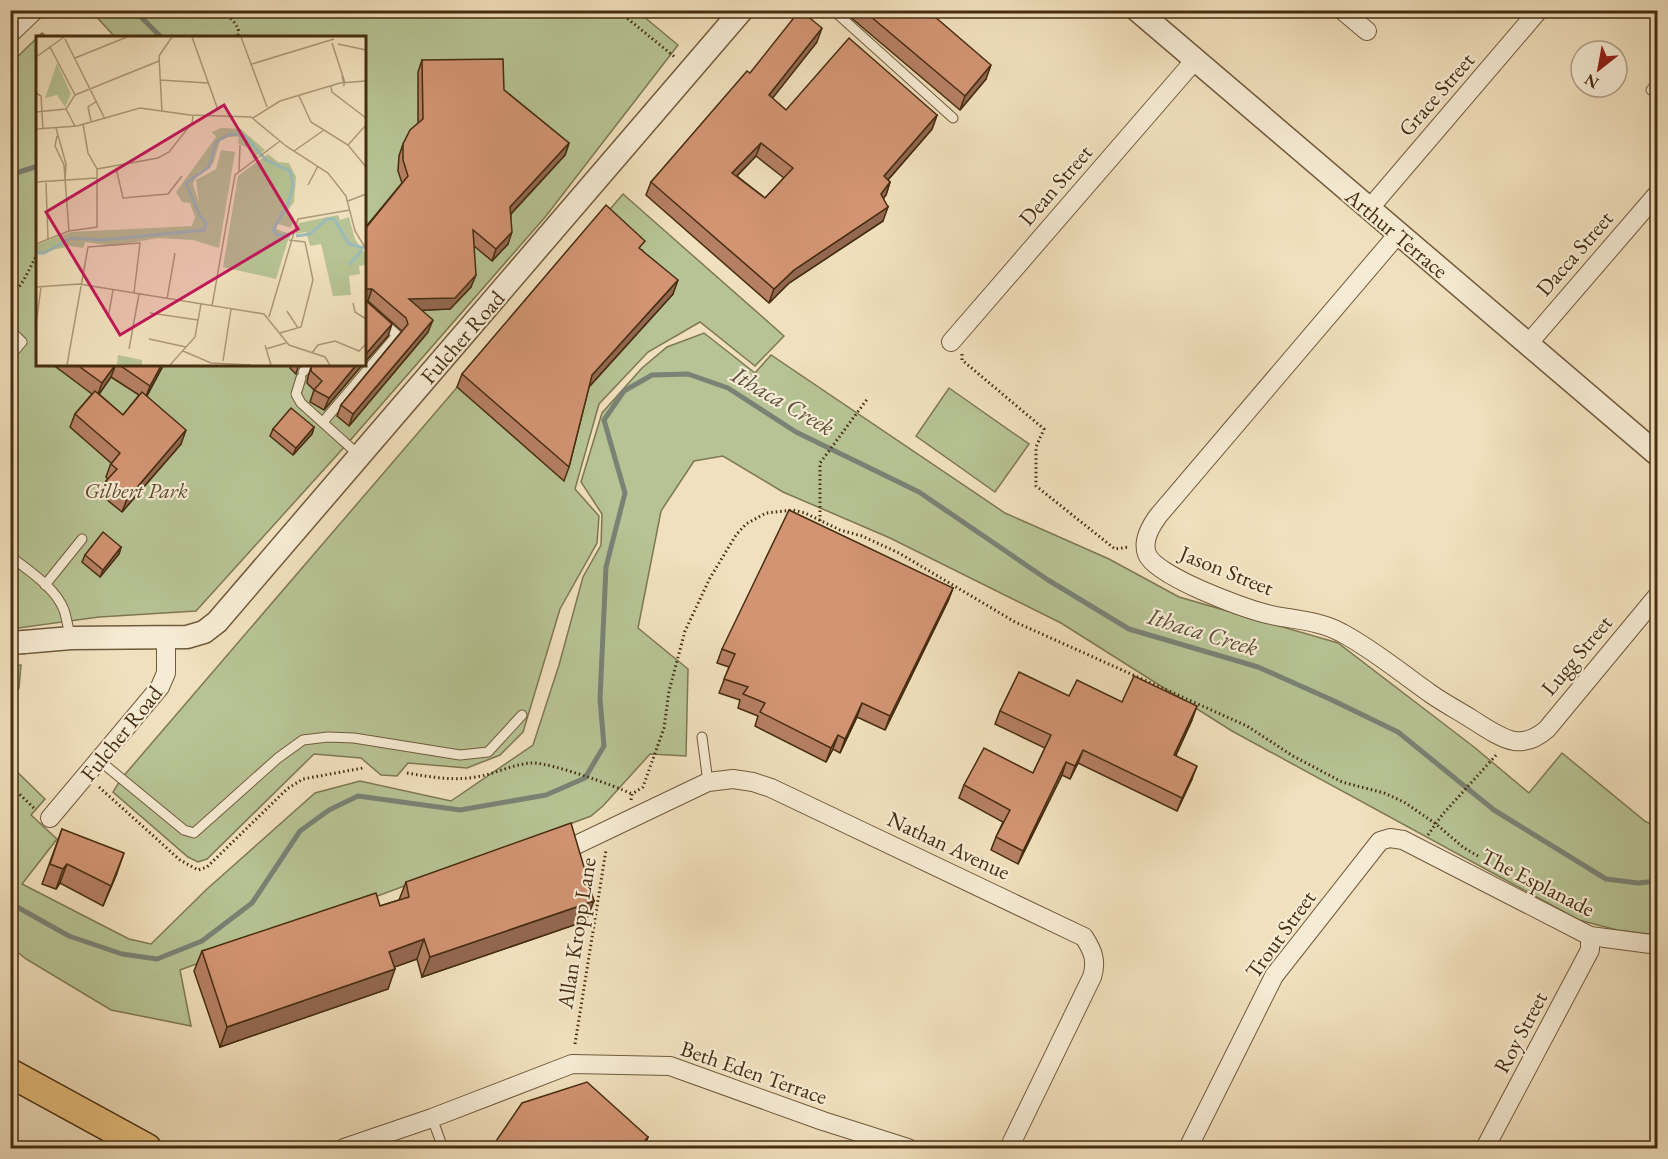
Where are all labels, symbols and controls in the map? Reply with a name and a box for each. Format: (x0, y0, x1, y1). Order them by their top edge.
inset map (36, 36, 366, 366)
north arrow (1569, 39, 1629, 99)
street label: Grace Street (1392, 46, 1481, 142)
text: N (1581, 69, 1602, 94)
street label: Dean Street (1012, 139, 1099, 232)
street label: Arthur Terrace (1338, 181, 1454, 285)
street label: Dacca Street (1529, 205, 1619, 302)
street label: Fulcher Road (414, 284, 512, 390)
water label: Ithaca Creek (725, 358, 840, 442)
park label: Gilbert Park (84, 476, 188, 505)
street label: Jason Street (1174, 538, 1278, 602)
water label: Ithaca Creek (1143, 600, 1262, 663)
street label: Lugg Street (1534, 609, 1619, 702)
street label: Fulcher Road (74, 679, 169, 787)
street label: Nathan Avenue (883, 804, 1015, 887)
street label: The Esplanade (1476, 841, 1600, 924)
street label: Allan Kropp Lane (550, 855, 603, 1012)
street label: Trout Street (1239, 884, 1322, 984)
street label: Roy Street (1487, 986, 1554, 1078)
street label: Beth Eden Terrace (677, 1034, 831, 1111)

